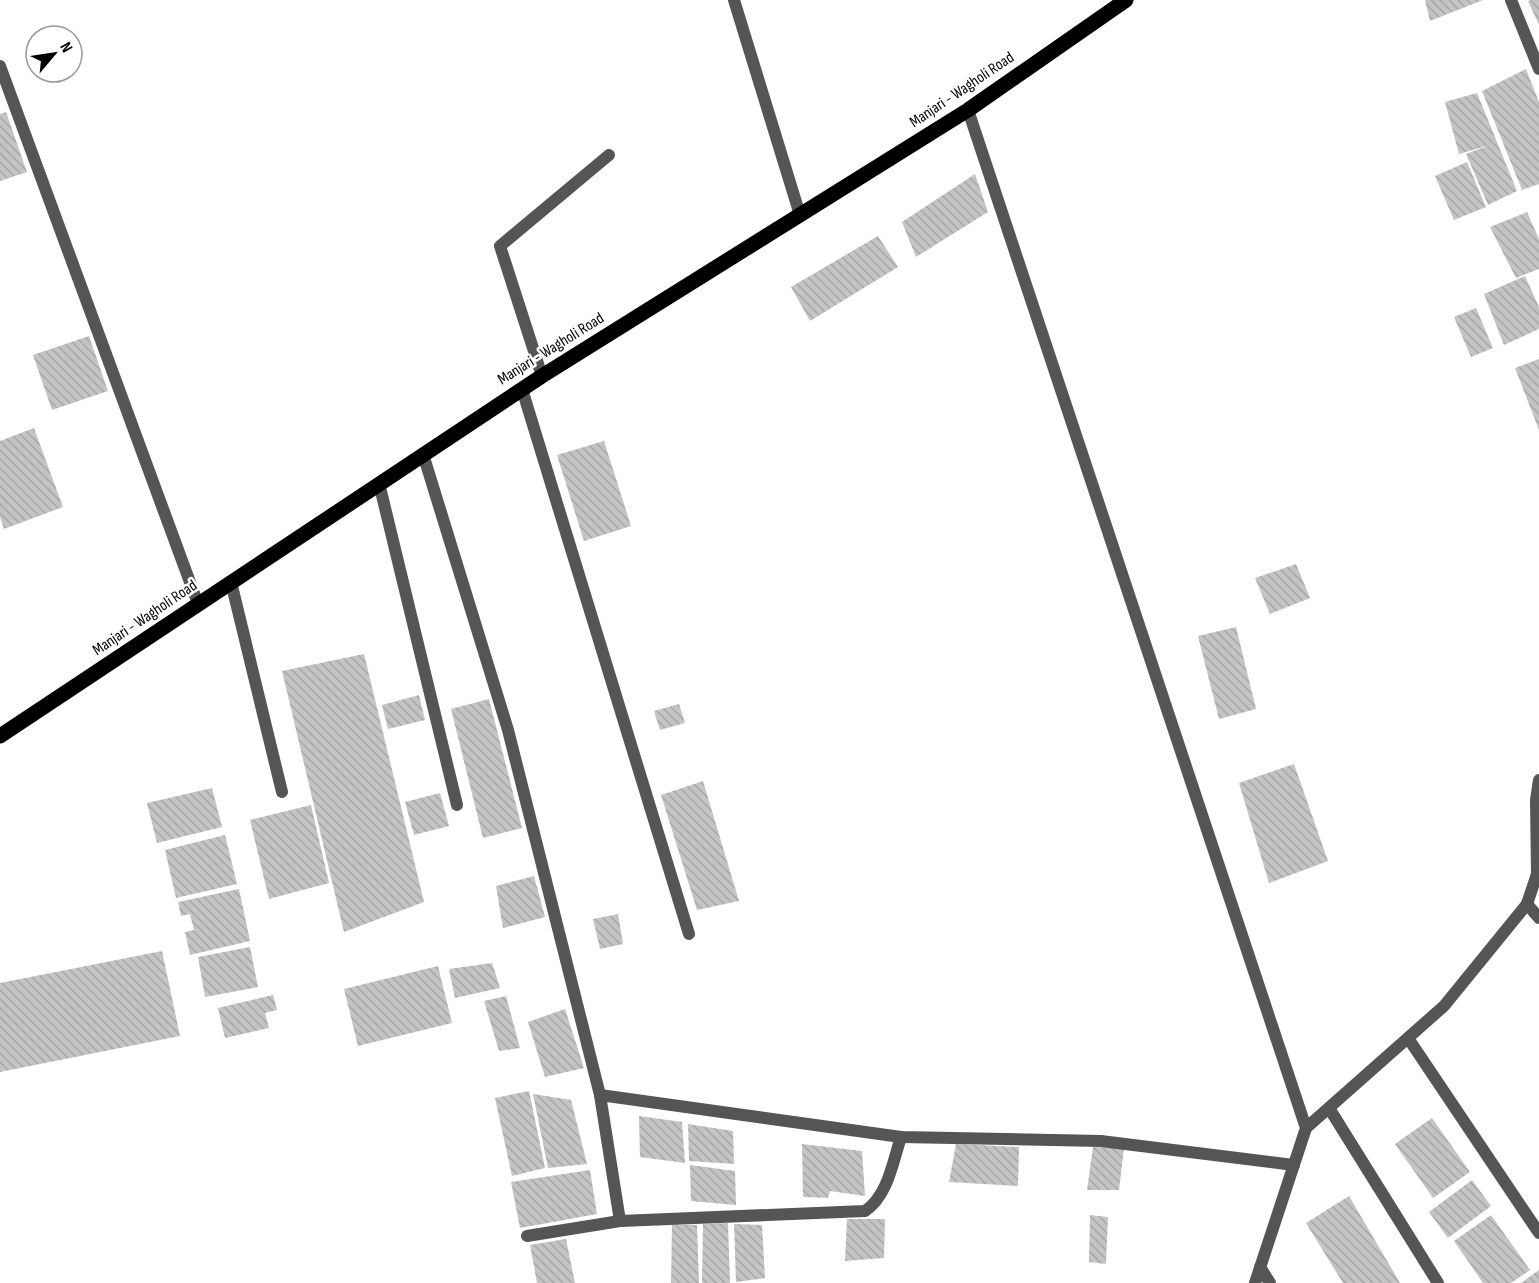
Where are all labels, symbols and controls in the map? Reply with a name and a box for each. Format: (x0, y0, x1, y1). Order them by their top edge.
north arrow (24, 24, 84, 84)
text: N (55, 39, 76, 56)
street label: Manjari - Wagholi Road (906, 48, 1018, 132)
street label: Manjari - Wagholi Road (494, 309, 608, 389)
street label: Manjari - Wagholi Road (89, 576, 201, 660)

